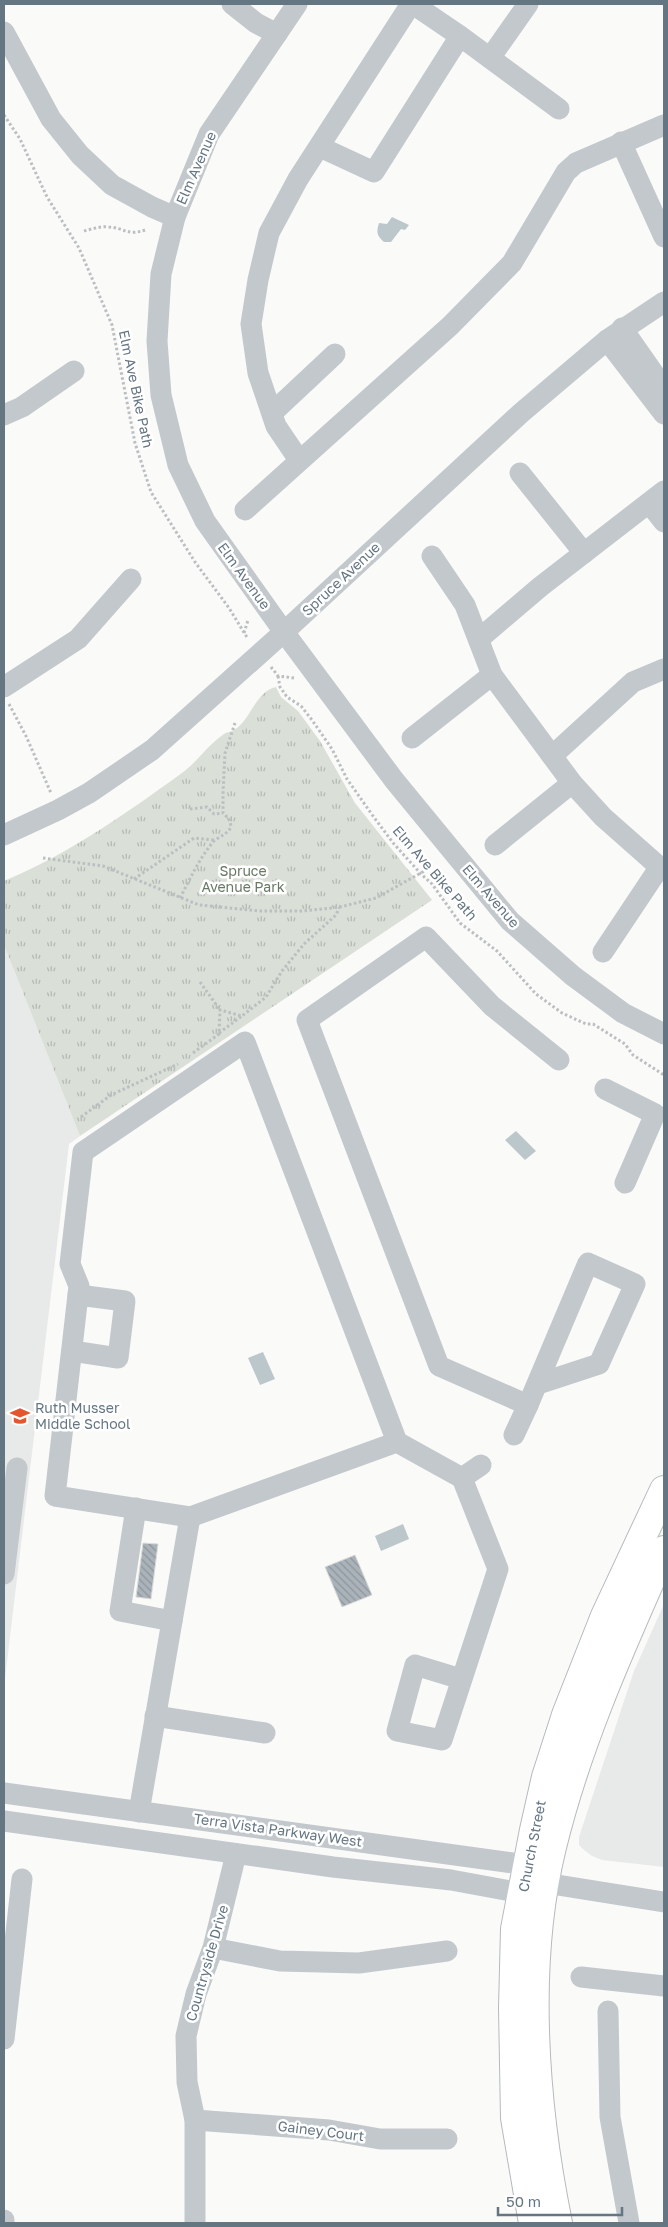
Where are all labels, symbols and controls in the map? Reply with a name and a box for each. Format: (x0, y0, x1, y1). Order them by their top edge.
street label: Elm Avenue (172, 129, 219, 207)
street label: Elm Ave Bike Path (116, 328, 157, 449)
street label: Spruce Avenue (298, 538, 383, 619)
street label: Elm Avenue (215, 539, 274, 612)
street label: Elm Ave Bike Path (390, 822, 481, 924)
street label: Elm Avenue (459, 861, 523, 931)
park label: Spruce Avenue Park (201, 862, 285, 895)
place label: Ruth Musser Middle School (35, 1399, 130, 1432)
school or university icon: Ruth Musser Middle School (9, 1405, 31, 1427)
street label: Church Street (514, 1799, 549, 1893)
street label: Terra Vista Parkway West (193, 1809, 363, 1850)
street label: Countryside Drive (182, 1903, 231, 2023)
street label: Gainey Court (277, 2117, 365, 2144)
scale bar (498, 2184, 622, 2216)
text: 50 m (506, 2192, 541, 2210)

